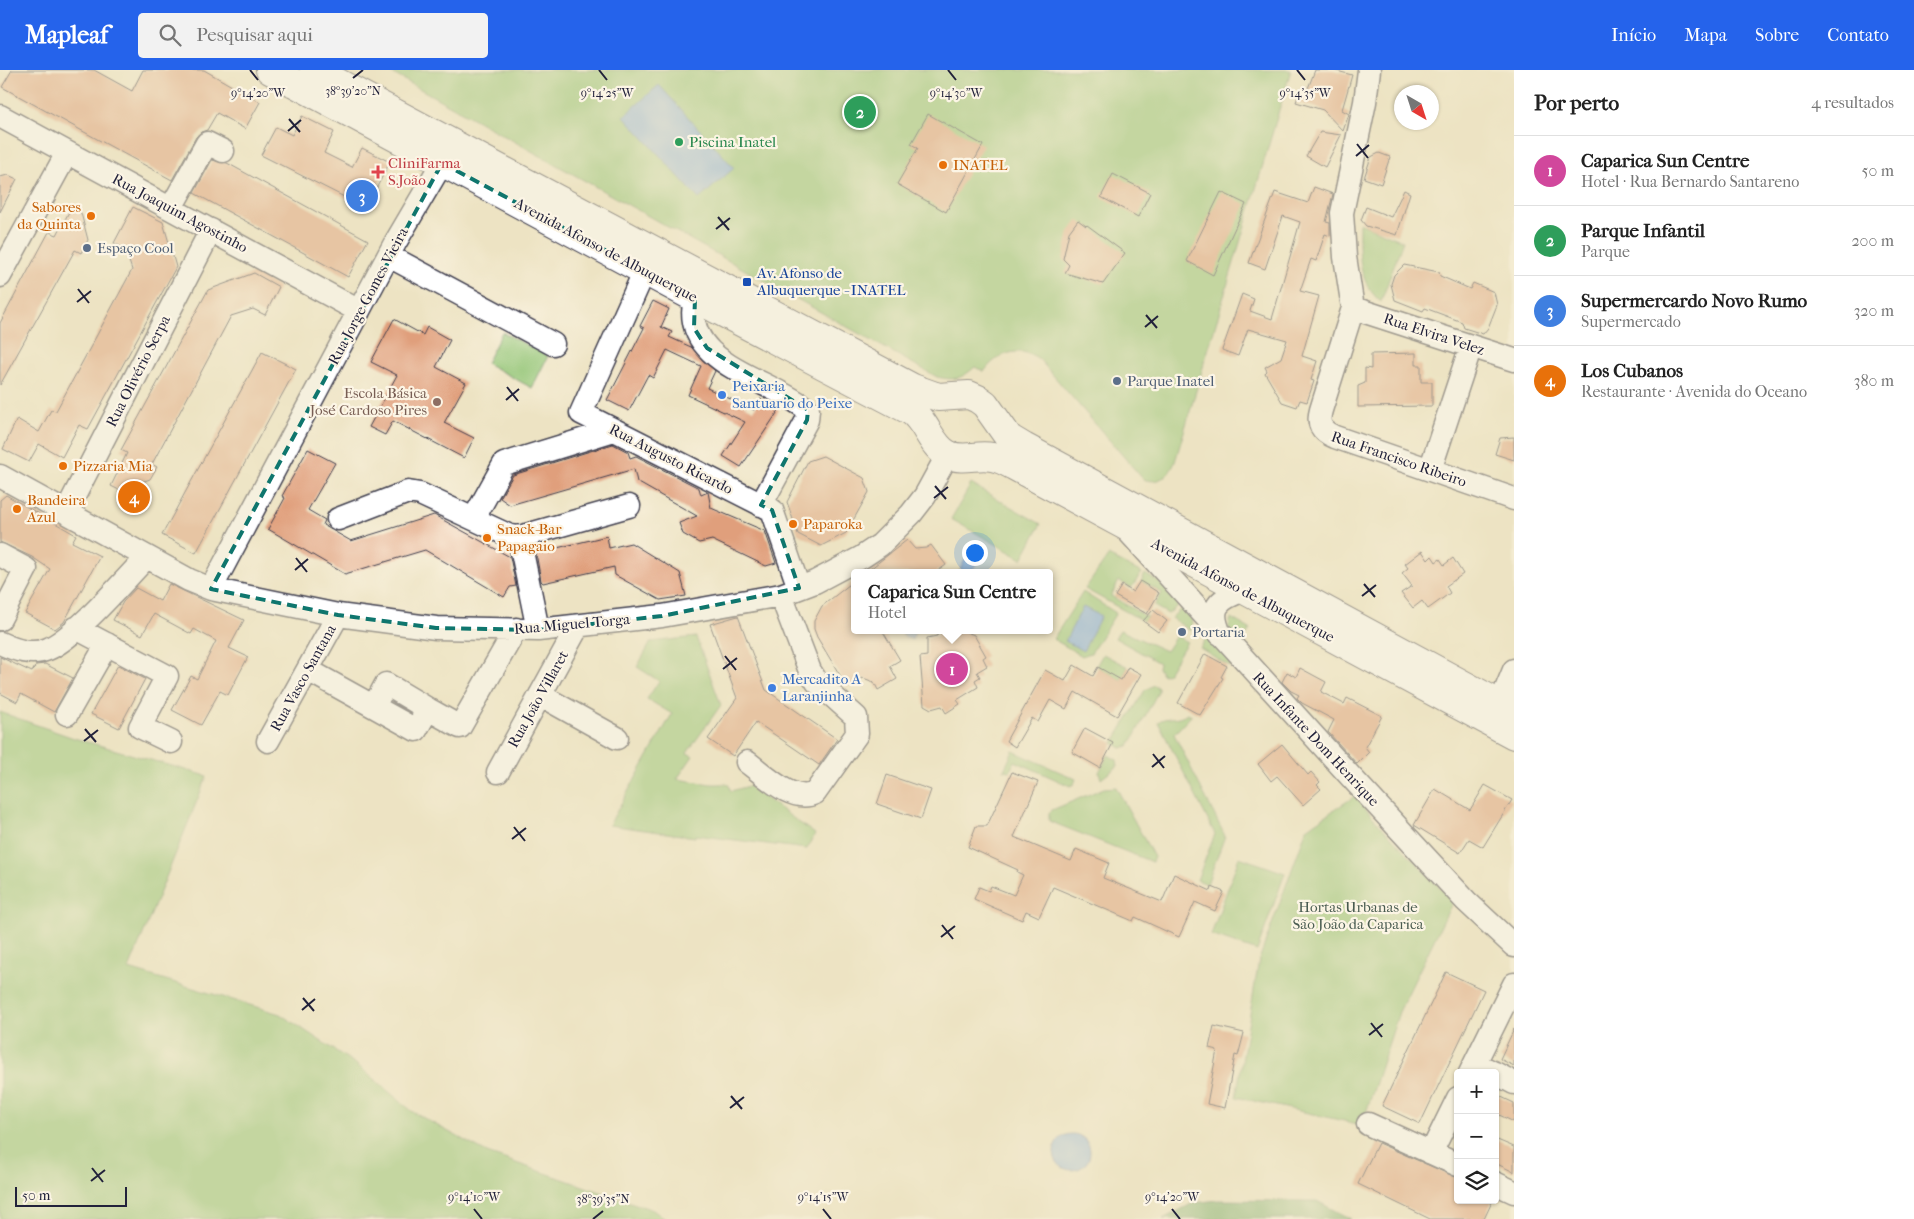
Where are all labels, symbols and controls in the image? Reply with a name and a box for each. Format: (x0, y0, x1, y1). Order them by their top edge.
search box (138, 13, 488, 58)
text: Mapleaf (25, 21, 108, 49)
icon: search (156, 21, 184, 49)
text: Pesquisar aqui (196, 24, 313, 46)
text: Início (1611, 25, 1656, 46)
text: Mapa (1684, 25, 1727, 46)
text: Sobre (1755, 25, 1799, 46)
text: Contato (1827, 25, 1889, 46)
text: 38°39'20"N (325, 84, 381, 98)
north arrow (1394, 85, 1439, 130)
text: 9°14'20"W (231, 86, 286, 100)
text: 9°14'25"W (581, 86, 634, 100)
text: 9°14'30"W (930, 86, 984, 100)
text: 9°14'35"W (1279, 86, 1332, 100)
text: Por perto (1534, 91, 1619, 115)
pin: 2 (844, 93, 876, 131)
text: 4 resultados (1811, 93, 1894, 112)
place label: Piscina Inatel (689, 133, 776, 151)
marker: Piscina Inatel (673, 136, 685, 148)
text: Caparica Sun Centre (1581, 150, 1749, 172)
place label: CliniFarma S.João (388, 154, 462, 189)
place label: INATEL (953, 156, 1008, 174)
marker: INATEL (937, 159, 949, 171)
text: 1 (1547, 161, 1553, 180)
text: 50 m (1862, 161, 1894, 180)
marker: CliniFarma S.João (372, 166, 384, 178)
street label: Rua Joaquim Agostinho (109, 170, 251, 257)
text: Hotel · Rua Bernardo Santareno (1581, 172, 1799, 191)
pin: 3 (346, 177, 378, 215)
street label: Avenida Afonso de Albuquerque (511, 194, 701, 306)
place label: Sabores da Quinta (17, 198, 82, 233)
marker: Sabores da Quinta (85, 210, 97, 222)
text: Parque Infantil (1581, 220, 1705, 242)
street label: Rua Jorge Gomes Vieira (324, 223, 412, 368)
text: 2 (1546, 231, 1554, 250)
text: 200 m (1851, 231, 1894, 250)
place label: Espaço Cool (97, 239, 174, 257)
marker: Espaço Cool (81, 242, 93, 254)
text: Parque (1581, 242, 1630, 261)
place label: Av. Afonso de Albuquerque - INATEL (756, 264, 905, 299)
marker: Av. Afonso de Albuquerque - INATEL (741, 276, 753, 288)
text: Supermercardo Novo Rumo (1581, 290, 1807, 312)
text: 3 (1547, 301, 1553, 320)
text: 320 m (1854, 301, 1894, 320)
street label: Rua Elvira Velez (1381, 309, 1487, 359)
street label: Rua Olivério Serpa (102, 311, 174, 430)
text: Supermercado (1581, 312, 1681, 331)
text: Los Cubanos (1581, 360, 1683, 382)
text: 4 (1545, 371, 1555, 390)
text: 380 m (1854, 371, 1894, 390)
place label: Parque Inatel (1127, 372, 1214, 390)
marker: Parque Inatel (1111, 375, 1123, 387)
place label: Peixaria Santuario do Peixe (732, 377, 853, 412)
text: Restaurante · Avenida do Oceano (1581, 382, 1807, 401)
place label: Escola Básica José Cardoso Pires (309, 384, 428, 419)
marker: Peixaria Santuario do Peixe (716, 389, 728, 401)
marker: Escola Básica José Cardoso Pires (431, 396, 443, 408)
street label: Rua Augusto Ricardo (606, 420, 736, 498)
street label: Rua Francisco Ribeiro (1329, 427, 1469, 491)
place label: Pizzaria Mia (73, 457, 154, 475)
marker: Pizzaria Mia (57, 460, 69, 472)
pin: 4 (118, 478, 150, 516)
place label: Bandeira Azul (26, 491, 87, 526)
marker: Bandeira Azul (11, 503, 23, 515)
place label: Paparoka (803, 515, 863, 533)
marker: Paparoka (787, 518, 799, 530)
place label: Snack-Bar Papagaio (497, 520, 562, 555)
marker: Snack-Bar Papagaio (481, 532, 493, 544)
street label: Avenida Afonso de Albuquerque (1148, 534, 1338, 646)
your location (962, 540, 988, 566)
popup (851, 569, 1053, 634)
text: Caparica Sun Centre (868, 581, 1036, 603)
text: Hotel (868, 603, 906, 622)
street label: Rua Miguel Torga (513, 610, 632, 638)
street label: Rua Vasco Santana (266, 621, 340, 735)
place label: Portaria (1192, 623, 1246, 641)
marker: Portaria (1176, 626, 1188, 638)
street label: Rua João Villaret (504, 647, 572, 751)
pin: 1 (936, 650, 968, 688)
street label: Rua Infante Dom Henrique (1249, 668, 1383, 810)
place label: Mercadito A Laranjinha (782, 670, 862, 705)
marker: Mercadito A Laranjinha (766, 682, 778, 694)
park label: Hortas Urbanas de São João da Caparica (1293, 898, 1425, 933)
map controls (1454, 1069, 1499, 1204)
button: + (1454, 1069, 1499, 1114)
button: − (1454, 1114, 1499, 1159)
button: layers (1454, 1159, 1499, 1204)
scale bar (15, 1184, 128, 1207)
text: 50 m (22, 1187, 50, 1204)
text: 9°14'10"W (448, 1190, 501, 1204)
text: 9°14'15"W (798, 1190, 849, 1204)
text: 9°14'20"W (1145, 1190, 1200, 1204)
text: 38°39'35"N (577, 1192, 630, 1206)

